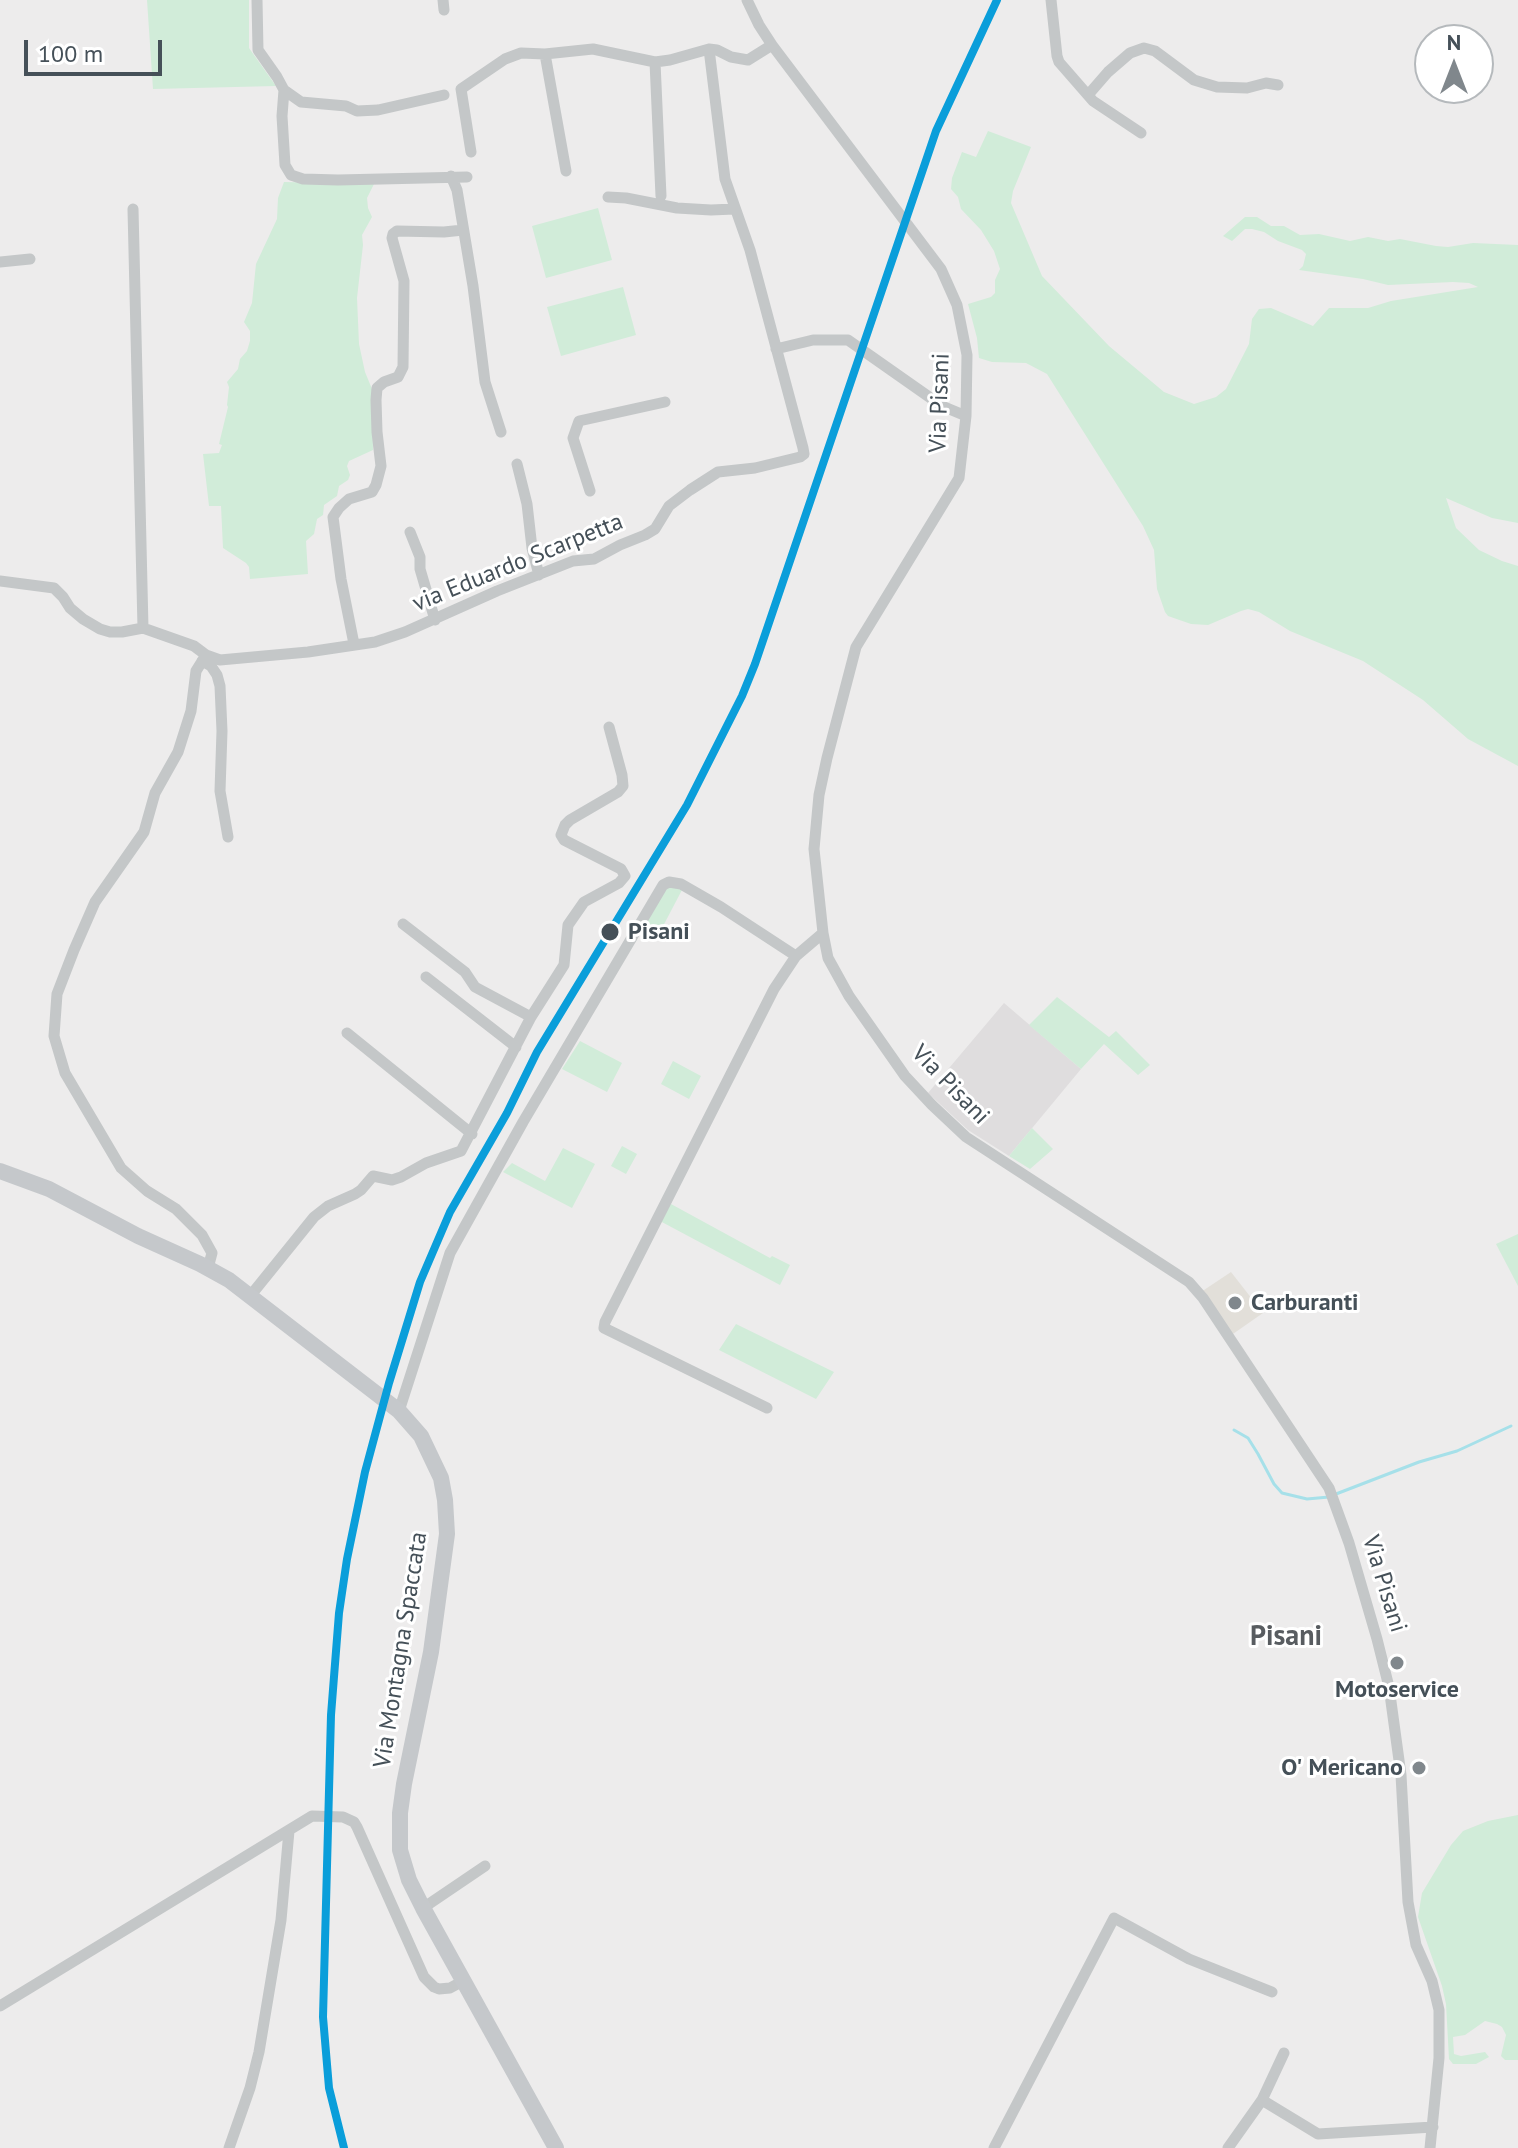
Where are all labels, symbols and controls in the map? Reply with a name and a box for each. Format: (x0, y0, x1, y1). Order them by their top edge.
scale bar (28, 24, 166, 74)
north arrow (1414, 24, 1494, 104)
text: N (1447, 28, 1461, 56)
text: 100 m (38, 38, 103, 69)
street label: Via Pisani (924, 353, 956, 453)
street label: via Eduardo Scarpetta (409, 508, 627, 618)
place label: Pisani (628, 918, 690, 946)
marker: Pisani (599, 921, 621, 943)
street label: Via Pisani (905, 1039, 995, 1131)
place label: Carburanti (1251, 1289, 1358, 1317)
marker: Carburanti (1226, 1294, 1244, 1312)
street label: Via Montagna Spaccata (368, 1530, 434, 1770)
street label: Via Pisani (1356, 1532, 1412, 1636)
district label: Pisani (1250, 1620, 1322, 1654)
marker: Motoservice (1388, 1654, 1406, 1672)
place label: Motoservice (1335, 1676, 1459, 1704)
place label: O' Mericano (1281, 1754, 1403, 1782)
marker: O' Mericano (1410, 1759, 1428, 1777)

